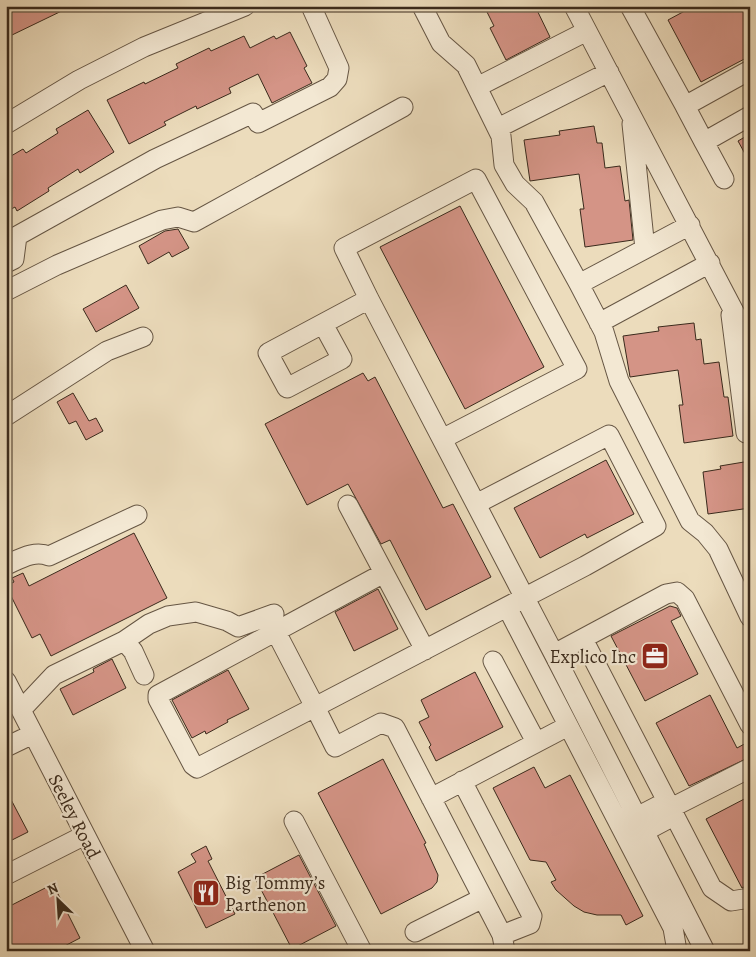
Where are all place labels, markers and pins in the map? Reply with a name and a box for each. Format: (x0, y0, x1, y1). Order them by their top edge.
office icon: Explico Inc (640, 641, 670, 671)
place label: Explico Inc (550, 644, 636, 670)
place label: Big Tommy’s Parthenon (225, 870, 325, 918)
restaurant icon: Big Tommy’s Parthenon (191, 878, 221, 908)

